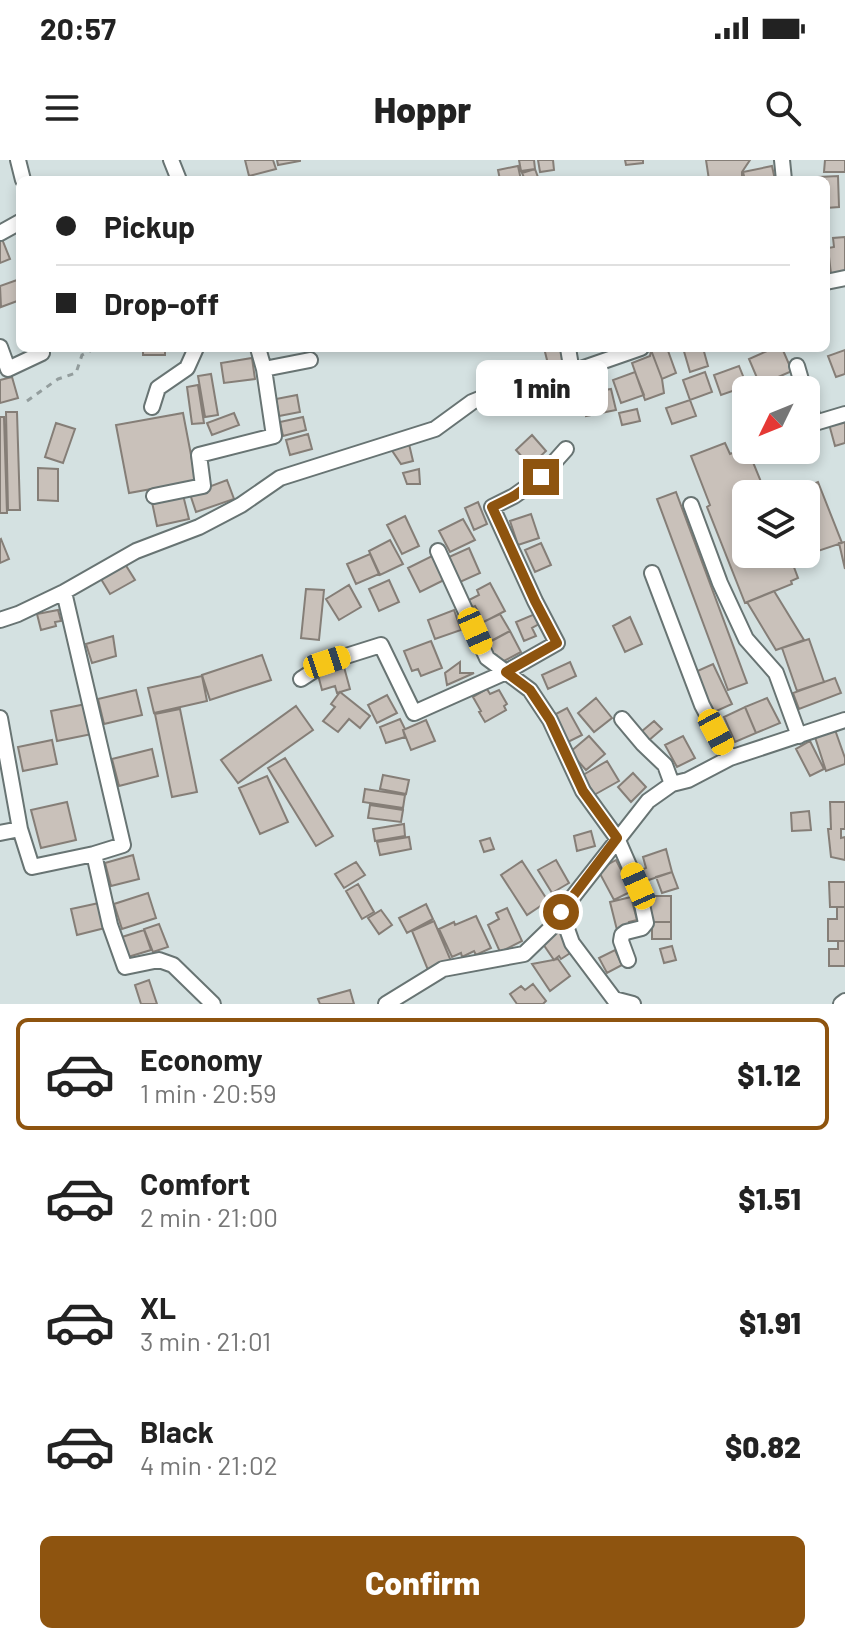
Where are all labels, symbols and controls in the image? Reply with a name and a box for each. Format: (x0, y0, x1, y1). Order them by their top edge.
text: 20:57 (40, 10, 116, 46)
icon: menu (40, 86, 84, 130)
icon: search (761, 86, 805, 130)
text: Hoppr (374, 87, 471, 130)
text: Pickup (104, 208, 195, 244)
text: Drop-off (104, 285, 219, 321)
callout: 1 min (475, 361, 607, 417)
text: 1 min (513, 372, 571, 403)
north arrow (732, 376, 820, 464)
map controls (732, 376, 820, 568)
route end (523, 459, 559, 495)
button: layers (732, 480, 820, 568)
car (454, 604, 496, 658)
car (300, 643, 354, 681)
car (694, 705, 738, 759)
car (617, 859, 659, 913)
route start (543, 894, 579, 930)
icon: car (44, 1038, 116, 1110)
text: Economy (140, 1041, 263, 1077)
text: $1.12 (737, 1056, 801, 1092)
text: 1 min · 20:59 (140, 1077, 277, 1108)
icon: car (44, 1162, 116, 1234)
text: Comfort (140, 1165, 250, 1201)
text: $1.51 (738, 1180, 801, 1216)
text: 2 min · 21:00 (140, 1201, 278, 1232)
icon: car (44, 1286, 116, 1358)
text: XL (140, 1289, 176, 1325)
text: $1.91 (739, 1304, 801, 1340)
text: 3 min · 21:01 (140, 1325, 271, 1356)
icon: car (44, 1410, 116, 1482)
text: Black (140, 1413, 214, 1449)
text: $0.82 (725, 1428, 801, 1464)
text: 4 min · 21:02 (140, 1449, 278, 1480)
button: Confirm (40, 1536, 805, 1628)

